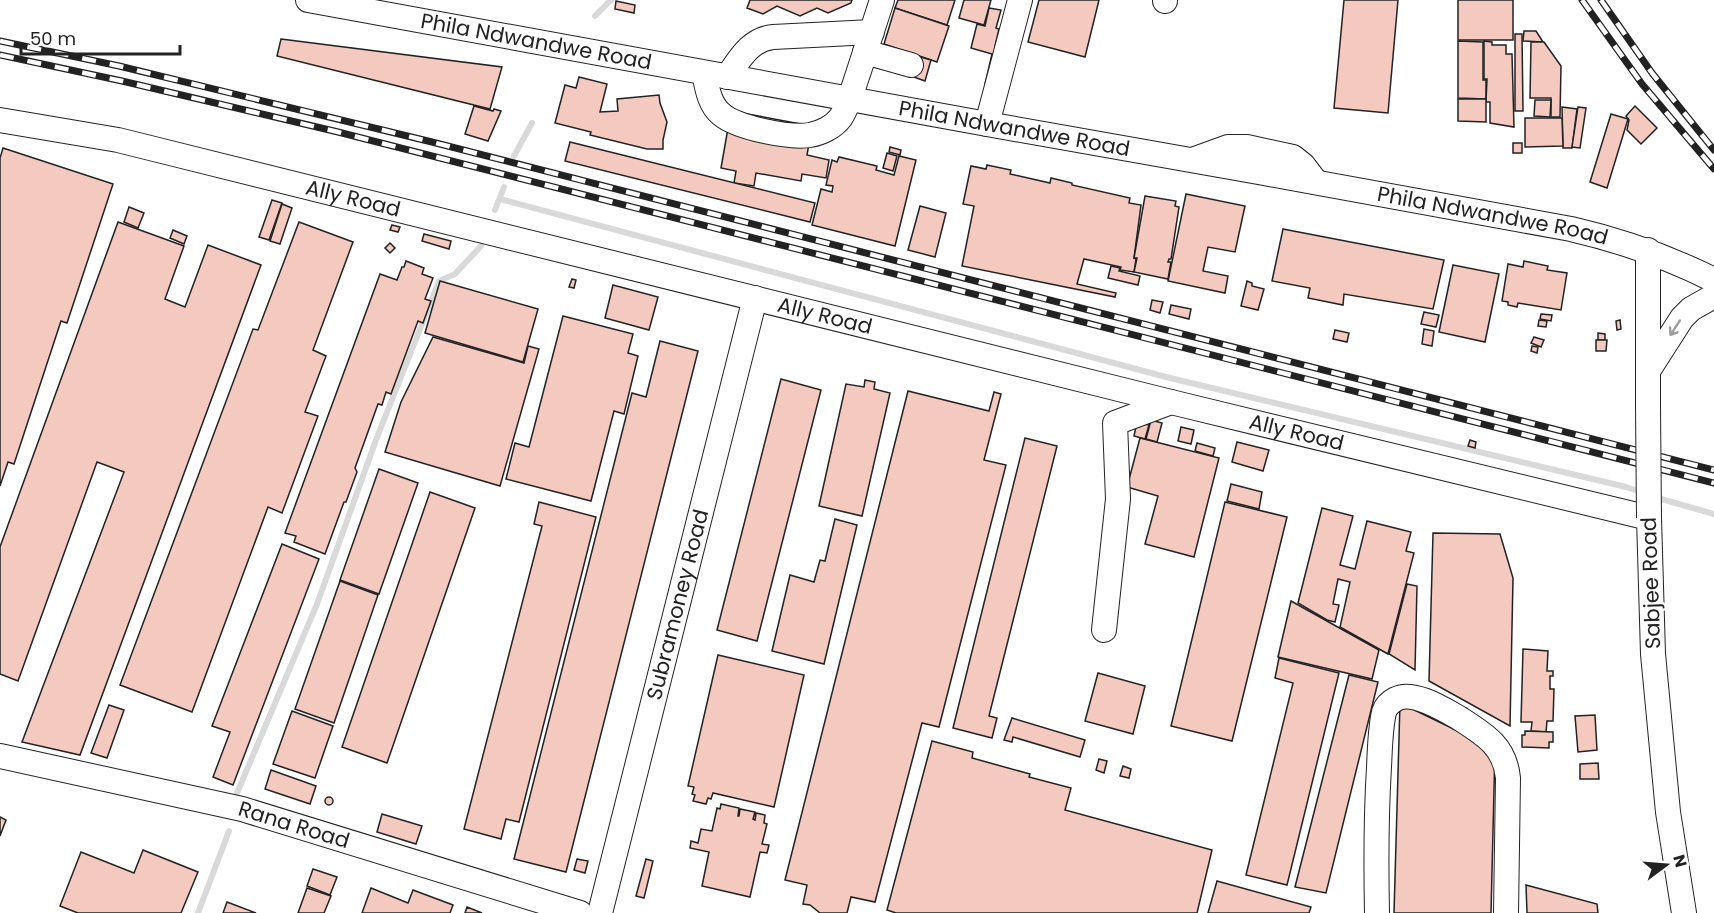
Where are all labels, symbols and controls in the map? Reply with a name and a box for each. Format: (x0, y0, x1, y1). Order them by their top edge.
street label: Phila Ndwandwe Road (418, 6, 654, 77)
scale bar (21, 18, 180, 56)
text: 50 m (30, 26, 76, 51)
street label: Phila Ndwandwe Road (897, 93, 1132, 163)
street label: Ally Road (303, 172, 404, 224)
street label: Phila Ndwandwe Road (1375, 179, 1612, 252)
street label: Ally Road (775, 290, 875, 341)
one-way arrow (1669, 319, 1681, 335)
street label: Ally Road (1246, 407, 1347, 457)
street label: Subramoney Road (639, 506, 715, 703)
street label: Sabjee Road (1634, 516, 1667, 650)
street label: Rana Road (235, 794, 353, 855)
north arrow (1636, 835, 1696, 895)
text: N (1667, 852, 1693, 870)

